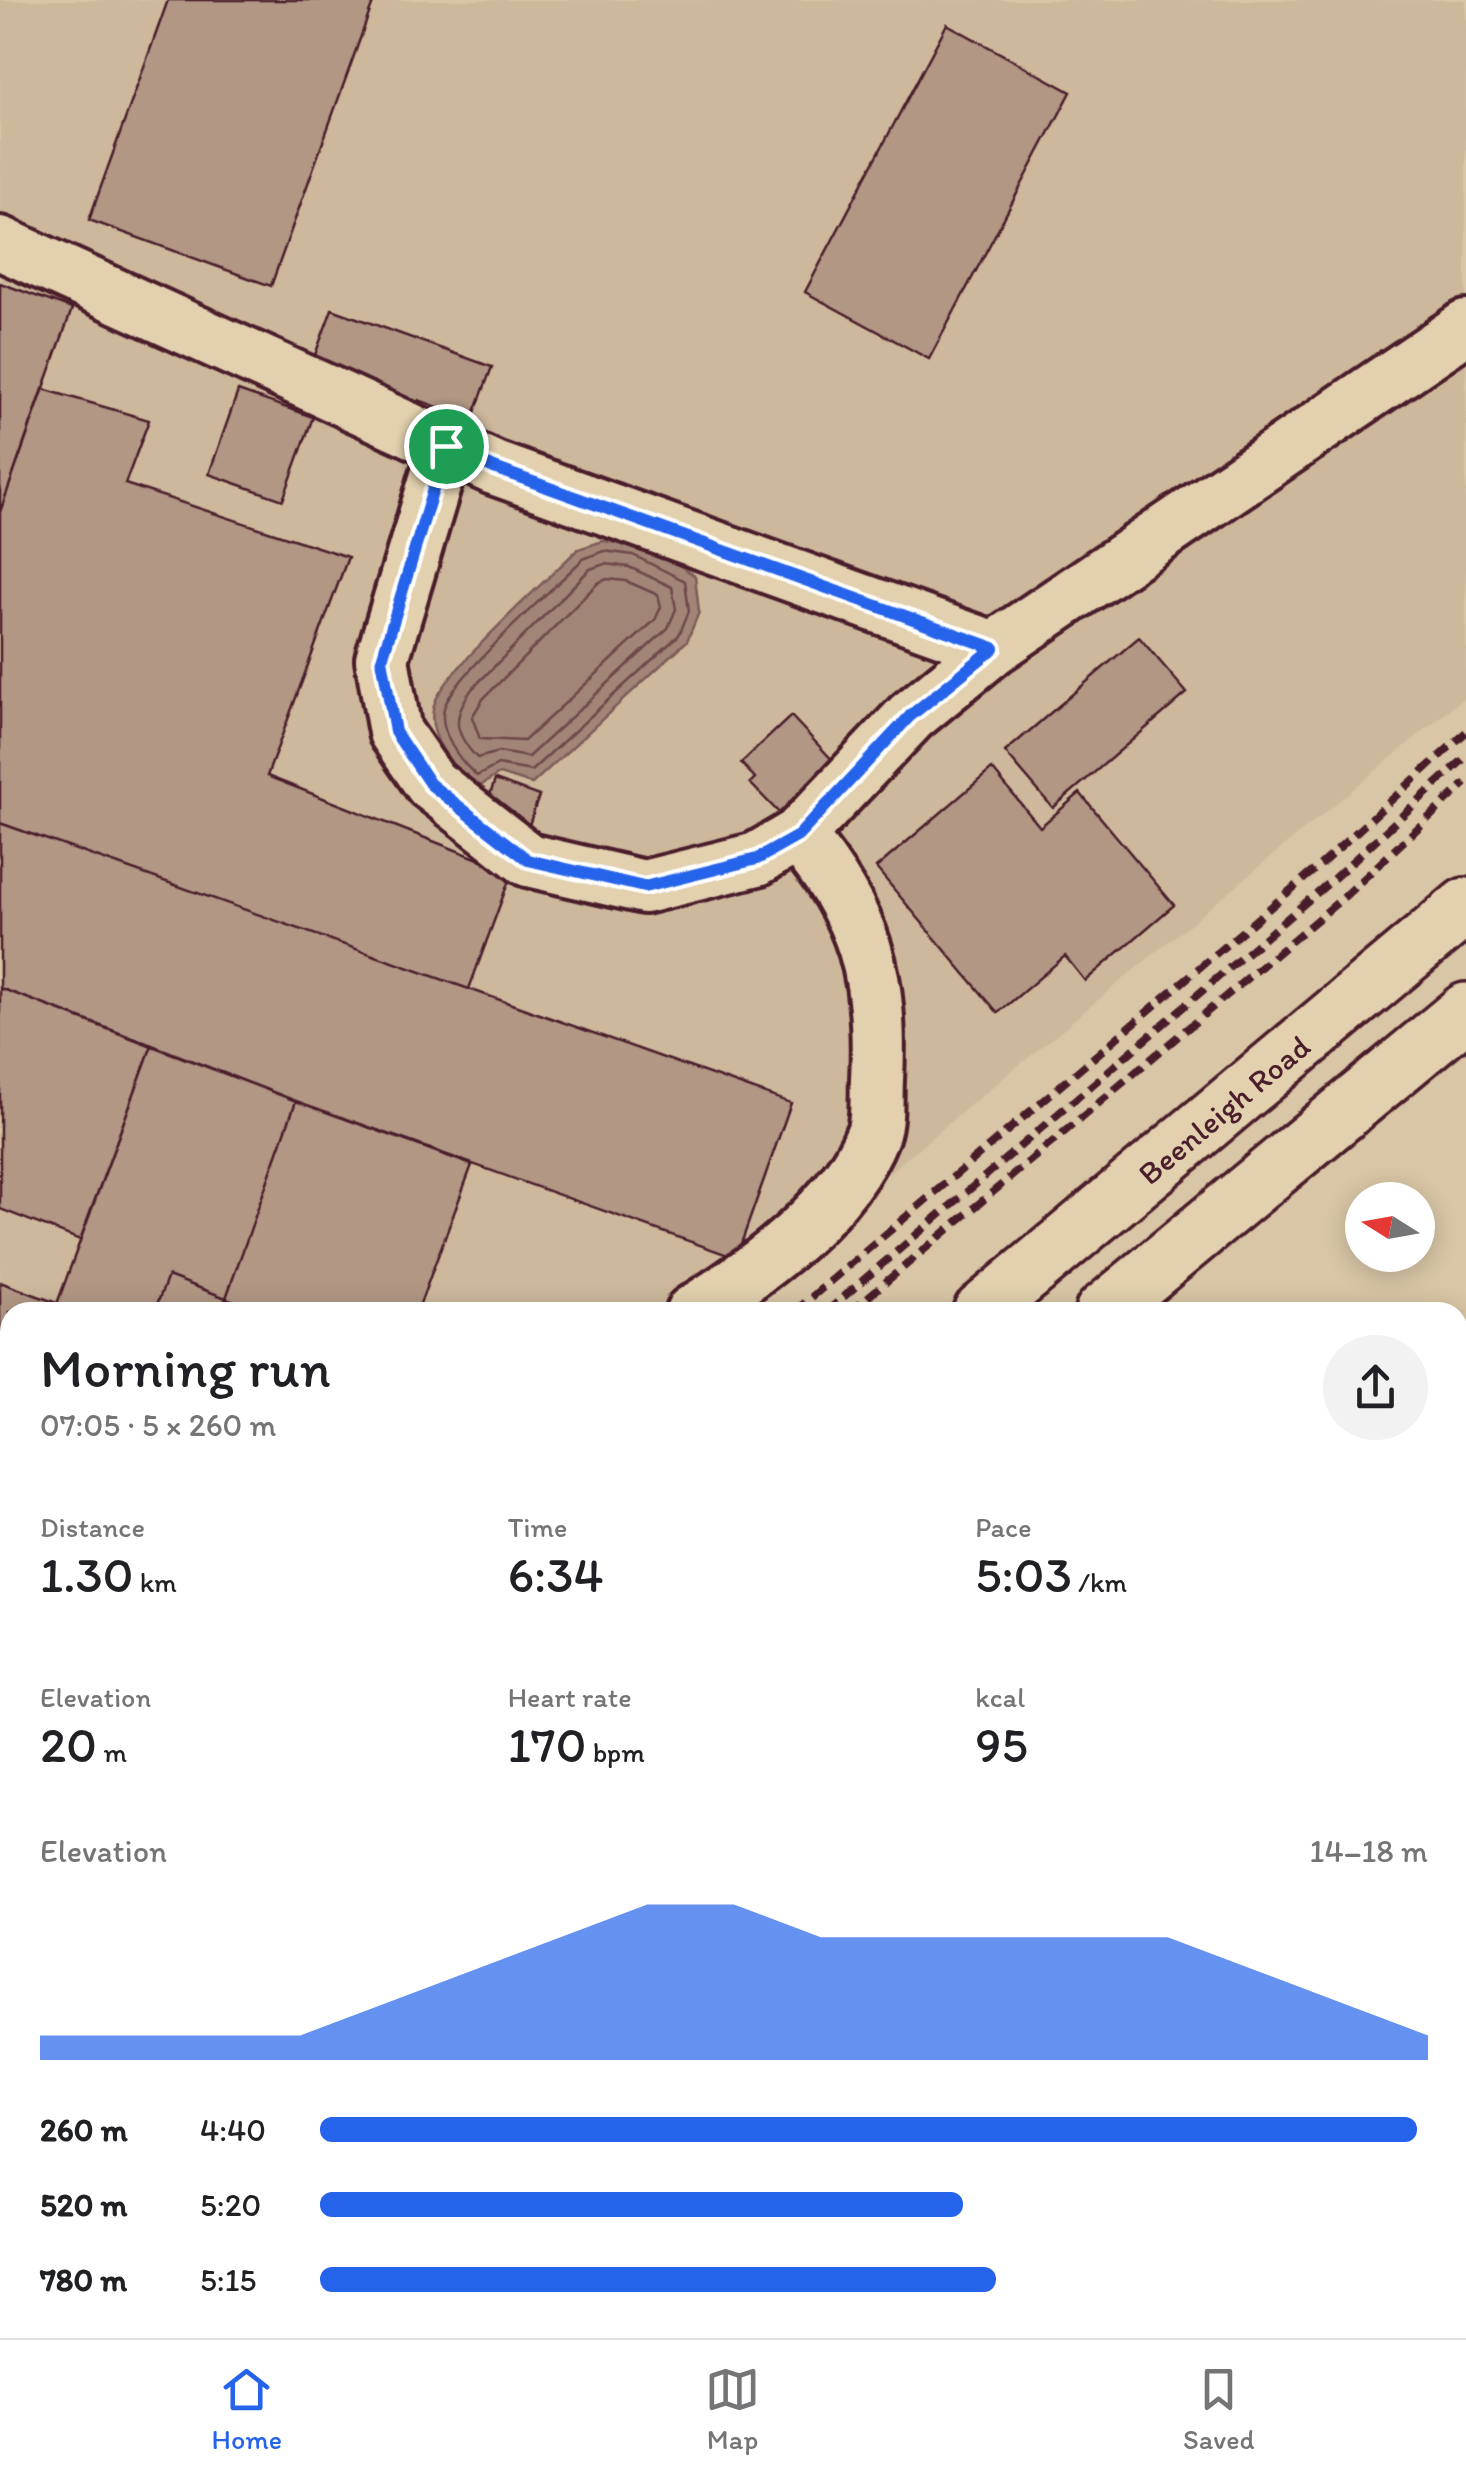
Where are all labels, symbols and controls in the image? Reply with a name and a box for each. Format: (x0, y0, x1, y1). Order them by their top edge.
pin (404, 404, 489, 489)
icon: arrive (419, 419, 474, 474)
street label: Beenleigh Road (1131, 1027, 1317, 1193)
north arrow (1345, 1182, 1435, 1272)
map controls (1345, 1182, 1435, 1272)
text: Morning run (40, 1335, 331, 1401)
button: share (1323, 1335, 1428, 1440)
text: 07:05 · 5 × 260 m (40, 1406, 276, 1444)
text: Distance (40, 1510, 145, 1544)
text: Time (508, 1510, 567, 1544)
text: Pace (975, 1510, 1031, 1544)
text: 1.30 (40, 1544, 134, 1605)
text: 6:34 (508, 1544, 604, 1605)
text: 5:03 (975, 1544, 1072, 1605)
text: km (134, 1565, 177, 1599)
text: /km (1072, 1565, 1127, 1599)
text: Elevation (40, 1680, 151, 1714)
text: Heart rate (508, 1680, 632, 1714)
text: kcal (975, 1680, 1025, 1714)
text: 20 (40, 1714, 97, 1775)
text: 170 (508, 1714, 586, 1775)
text: 95 (975, 1714, 1028, 1775)
text: m (97, 1735, 127, 1769)
text: bpm (586, 1735, 645, 1769)
text: Elevation (40, 1832, 167, 1870)
text: 14–18 m (1310, 1832, 1428, 1870)
text: 260 m (40, 2111, 128, 2149)
text: 4:40 (200, 2111, 266, 2149)
text: 520 m (40, 2186, 127, 2224)
text: 5:20 (200, 2186, 261, 2224)
text: 780 m (40, 2261, 127, 2299)
text: 5:15 (200, 2261, 256, 2299)
tab: Home (212, 2362, 282, 2456)
tab: Map (705, 2362, 760, 2456)
tab: Saved (1183, 2362, 1255, 2456)

